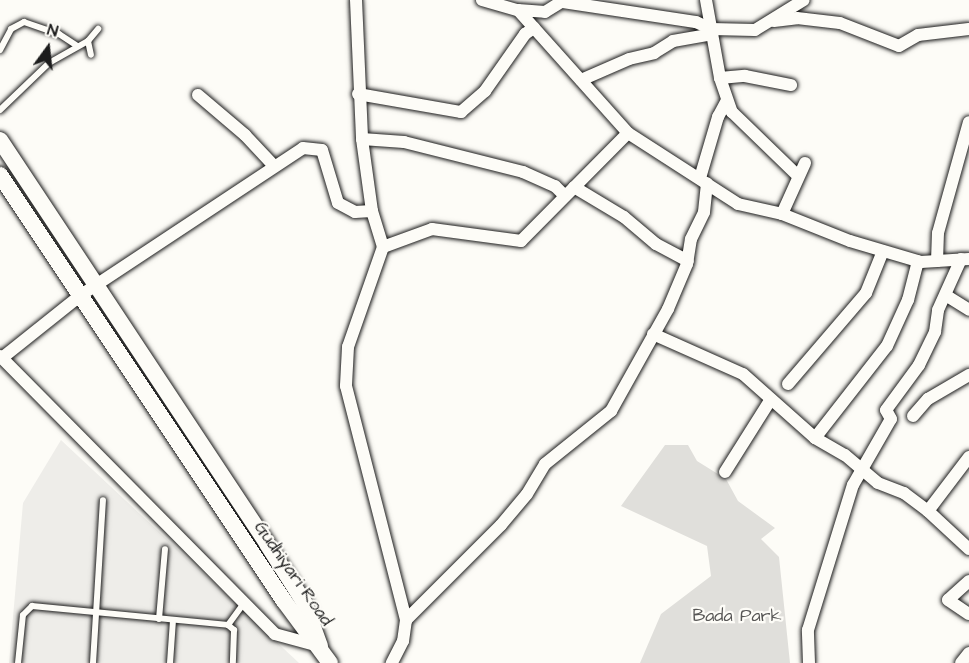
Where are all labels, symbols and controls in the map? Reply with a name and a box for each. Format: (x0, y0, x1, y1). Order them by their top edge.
north arrow (18, 18, 78, 78)
text: N (45, 19, 60, 43)
street label: Gudhiyari Road (249, 518, 337, 630)
park label: Bada Park (692, 605, 782, 627)

